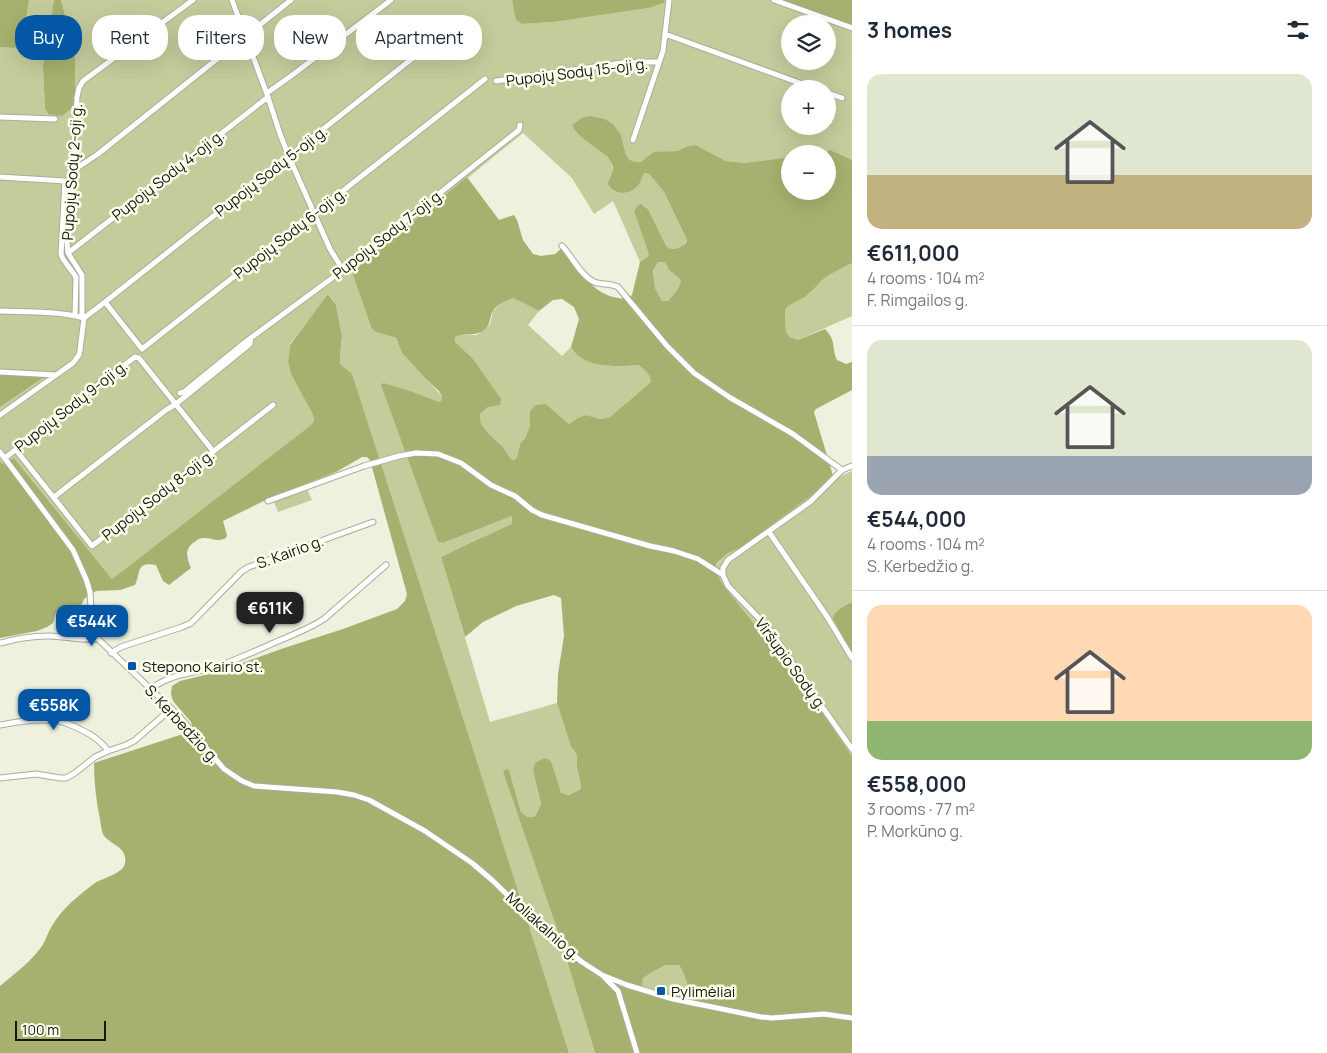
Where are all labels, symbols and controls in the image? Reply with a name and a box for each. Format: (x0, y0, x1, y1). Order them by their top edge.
chip: Buy (15, 15, 82, 60)
chip: Rent (92, 15, 168, 60)
chip: Filters (178, 15, 264, 60)
chip: New (274, 15, 346, 60)
chip: Apartment (356, 15, 482, 60)
map controls (781, 15, 836, 200)
button: layers (781, 15, 836, 70)
text: 3 homes (867, 16, 952, 44)
icon: filters (1284, 16, 1312, 44)
street label: Pupojų Sodų 15-oji g. (505, 53, 649, 91)
button: + (781, 80, 836, 135)
street label: Pupojų Sodų 2-oji g. (57, 103, 87, 241)
icon: home (1045, 107, 1135, 197)
street label: Pupojų Sodų 5-oji g. (211, 121, 331, 221)
street label: Pupojų Sodų 4-oji g. (107, 124, 229, 226)
button: − (781, 145, 836, 200)
street label: Pupojų Sodų 6-oji g. (229, 182, 351, 284)
street label: Pupojų Sodų 7-oji g. (328, 184, 448, 284)
text: €611,000 (867, 239, 959, 267)
text: 4 rooms · 104 m² (867, 267, 985, 289)
text: F. Rimgailos g. (867, 289, 968, 311)
street label: Pupojų Sodų 9-oji g. (10, 355, 132, 457)
icon: home (1045, 372, 1135, 462)
street label: Pupojų Sodų 8-oji g. (98, 445, 218, 545)
text: €544,000 (867, 505, 966, 533)
street label: S. Kairio g. (254, 530, 326, 574)
text: 4 rooms · 104 m² (867, 533, 985, 555)
text: S. Kerbedžio g. (867, 555, 974, 577)
pin: €611K (235, 592, 305, 634)
text: €611K (248, 597, 293, 619)
pin: €544K (57, 604, 127, 647)
text: €544K (67, 610, 117, 632)
street label: Viršupio Sodų g. (750, 613, 832, 715)
icon: home (1045, 637, 1135, 727)
place label: Stepono Kairio st. (142, 656, 263, 677)
marker: Stepono Kairio st. (126, 660, 138, 672)
street label: S. Kerbedžio g. (140, 680, 224, 768)
pin: €558K (19, 688, 89, 731)
text: €558K (29, 694, 79, 716)
text: €558,000 (867, 770, 967, 798)
text: 3 rooms · 77 m² (867, 798, 975, 820)
text: P. Morkūno g. (867, 820, 963, 842)
street label: Moliakalnio g. (501, 887, 585, 965)
place label: Pylimėliai (671, 981, 735, 1002)
marker: Pylimėliai (655, 985, 667, 997)
scale bar (15, 1018, 106, 1041)
text: 100 m (22, 1020, 59, 1039)

